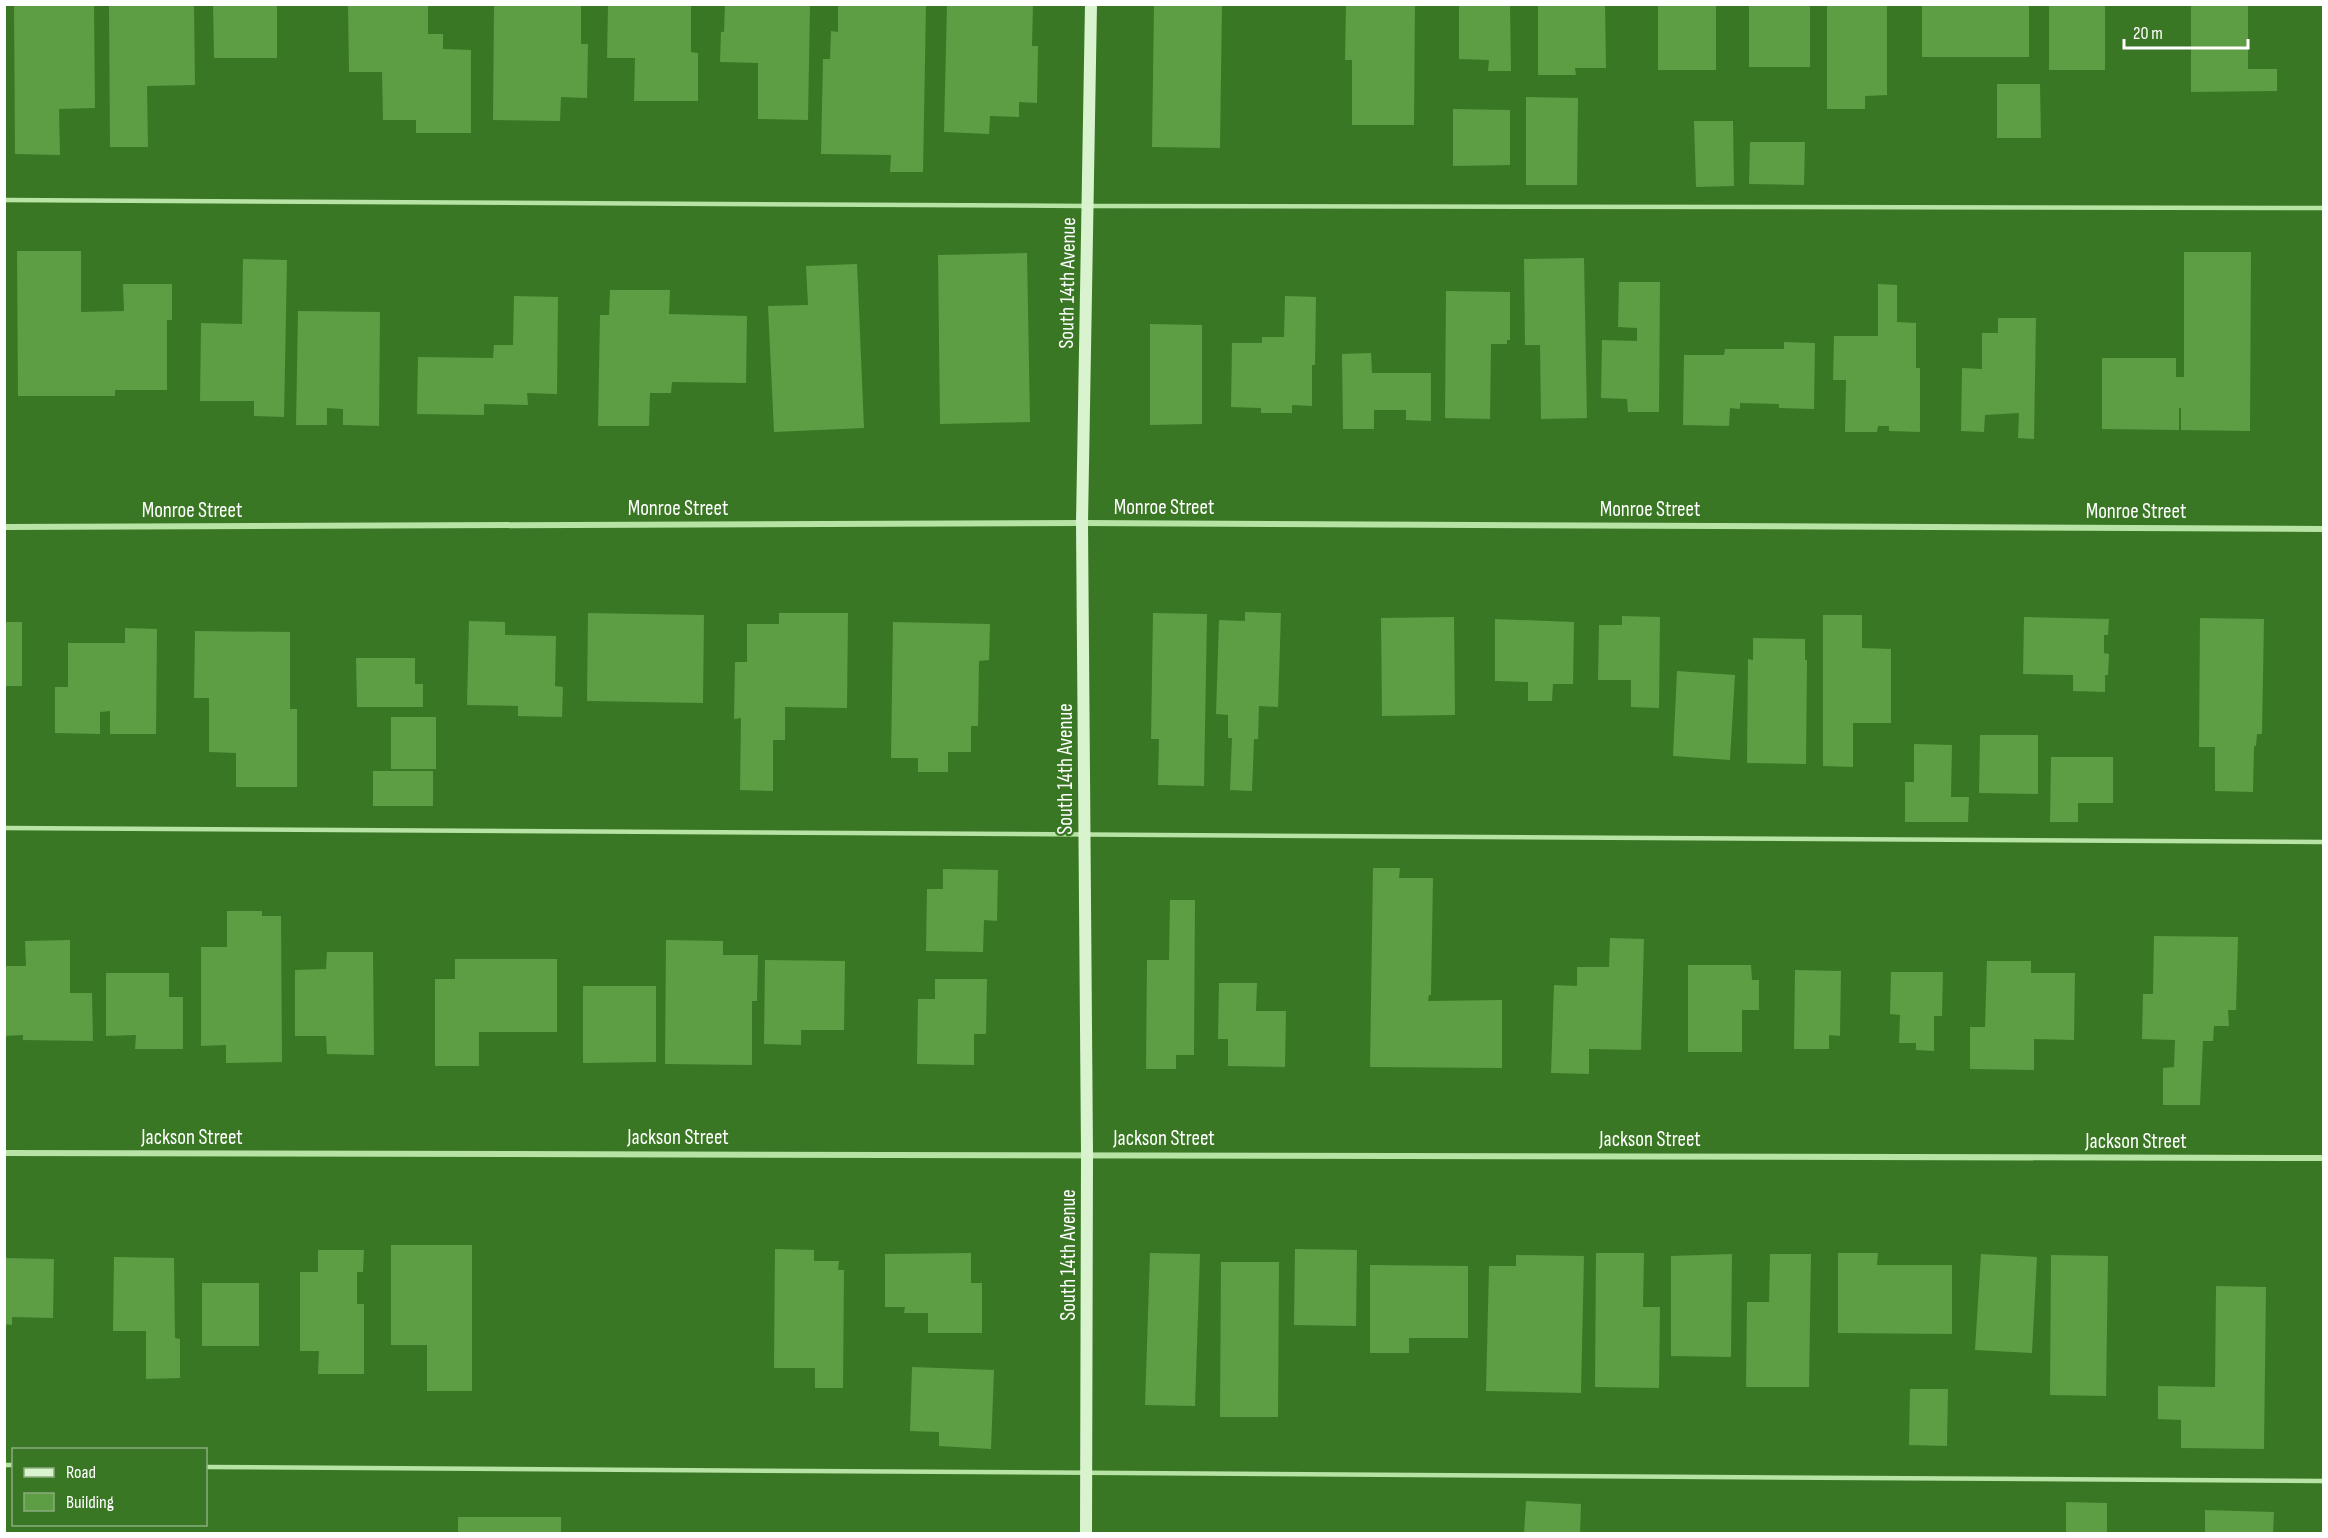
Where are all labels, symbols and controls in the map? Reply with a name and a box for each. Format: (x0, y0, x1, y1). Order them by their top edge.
scale bar (2124, 12, 2248, 50)
text: 20 m (2133, 23, 2163, 44)
street label: South 14th Avenue (1054, 217, 1081, 349)
street label: Monroe Street (1114, 495, 1214, 520)
street label: Monroe Street (628, 496, 728, 521)
street label: Monroe Street (1600, 497, 1700, 522)
street label: Monroe Street (142, 498, 242, 523)
street label: Monroe Street (2086, 499, 2186, 524)
street label: South 14th Avenue (1053, 703, 1078, 835)
street label: Jackson Street (140, 1125, 243, 1150)
street label: Jackson Street (626, 1125, 729, 1150)
street label: Jackson Street (1112, 1126, 1215, 1151)
street label: Jackson Street (1598, 1127, 1701, 1152)
street label: Jackson Street (2084, 1129, 2187, 1154)
street label: South 14th Avenue (1056, 1189, 1081, 1321)
legend (12, 1448, 207, 1526)
text: Road (66, 1462, 96, 1483)
text: Building (66, 1492, 114, 1513)

